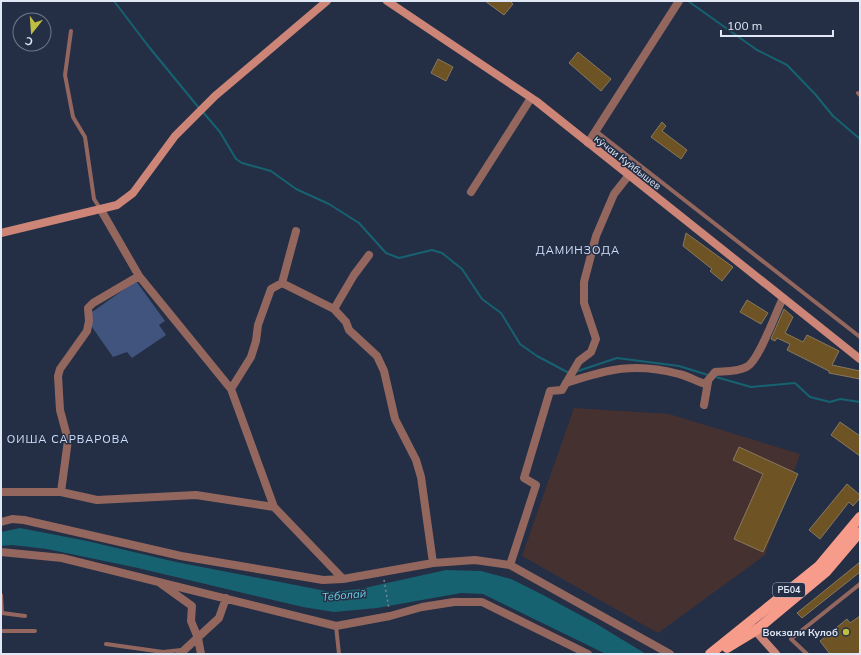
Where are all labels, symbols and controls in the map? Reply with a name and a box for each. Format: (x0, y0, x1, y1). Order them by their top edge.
north arrow (12, 12, 52, 52)
scale bar (721, 12, 833, 38)
text: 100 m (727, 18, 762, 33)
text: С (23, 34, 35, 49)
street label: кӯчаи Куйбышев (592, 132, 664, 193)
district label: ДАМИНЗОДА (536, 243, 620, 257)
district label: ОИША САРВАРОВА (7, 432, 129, 446)
road number: РБ04 (773, 583, 805, 597)
water label: Теболай (321, 586, 367, 604)
place label: Вокзали Кулоб (763, 626, 838, 639)
marker: Вокзали Кулоб (841, 627, 851, 637)

